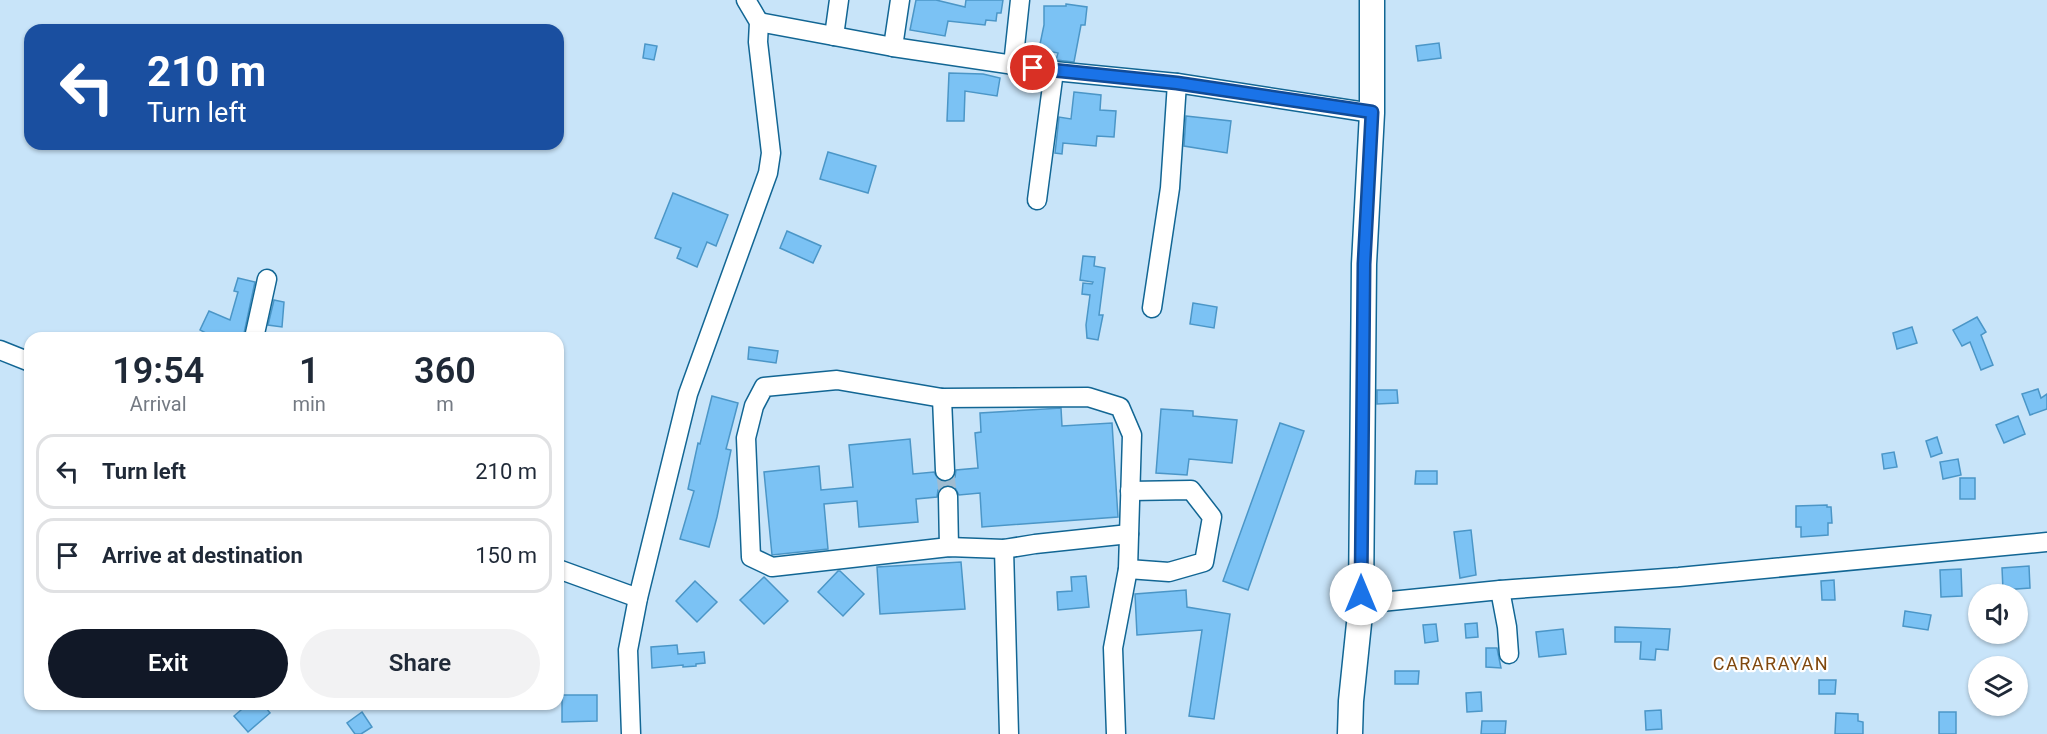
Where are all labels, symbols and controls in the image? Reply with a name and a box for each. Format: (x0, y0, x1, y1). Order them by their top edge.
pin (1007, 42, 1058, 93)
text: 210 m (147, 47, 266, 96)
icon: left (48, 48, 126, 126)
icon: arrive (1016, 51, 1049, 84)
text: Turn left (147, 97, 247, 129)
text: 19:54 (112, 350, 204, 392)
text: 1 (299, 350, 319, 392)
text: 360 (414, 350, 476, 392)
text: Arrival (130, 392, 187, 416)
text: min (292, 392, 326, 416)
text: m (436, 392, 454, 416)
icon: left (51, 455, 84, 488)
text: Turn left (102, 459, 186, 484)
text: 210 m (475, 459, 537, 484)
icon: arrive (51, 539, 84, 572)
text: Arrive at destination (102, 543, 303, 568)
text: 150 m (475, 543, 537, 568)
position arrow (1329, 562, 1393, 626)
map controls (1968, 584, 2028, 716)
button: sound (1968, 584, 2028, 644)
button: Exit (48, 629, 288, 698)
button: Share (300, 629, 540, 698)
district label: CARARAYAN (1713, 653, 1829, 674)
button: layers (1968, 656, 2028, 716)

